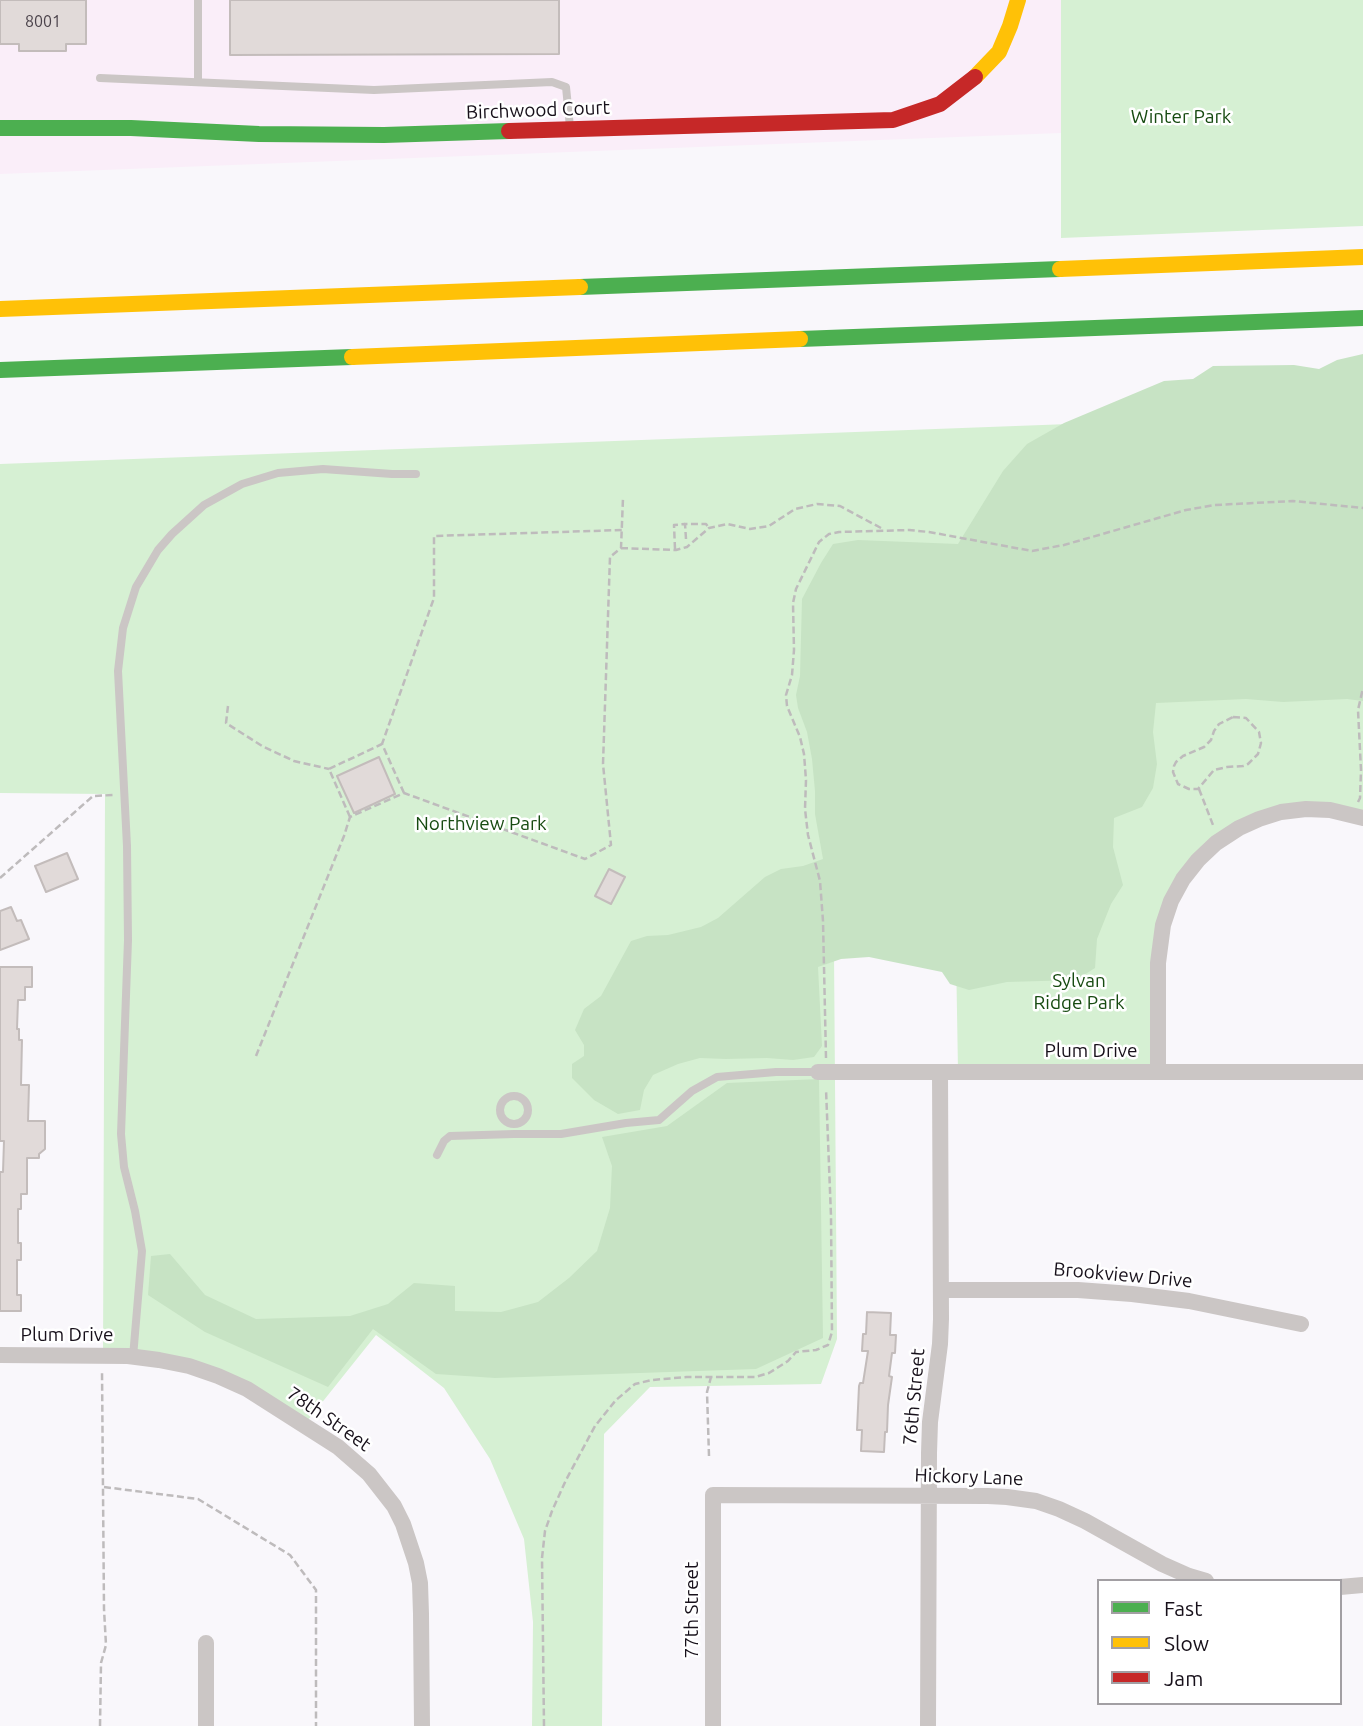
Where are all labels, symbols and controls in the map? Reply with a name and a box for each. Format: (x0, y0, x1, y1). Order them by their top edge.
house number: 8001 (25, 12, 61, 32)
street label: Birchwood Court (466, 96, 610, 124)
park label: Winter Park (1131, 106, 1231, 128)
park label: Northview Park (415, 813, 547, 835)
park label: Sylvan Ridge Park (1033, 970, 1125, 1014)
street label: Plum Drive (1045, 1040, 1137, 1062)
street label: Brookview Drive (1053, 1258, 1193, 1292)
street label: Plum Drive (21, 1324, 113, 1346)
street label: 76th Street (898, 1348, 930, 1446)
street label: 78th Street (283, 1382, 375, 1456)
street label: Hickory Lane (914, 1464, 1024, 1490)
street label: 77th Street (681, 1561, 703, 1659)
legend (1097, 1579, 1342, 1705)
text: Fast (1164, 1596, 1202, 1620)
text: Slow (1164, 1631, 1209, 1655)
text: Jam (1164, 1666, 1203, 1690)

